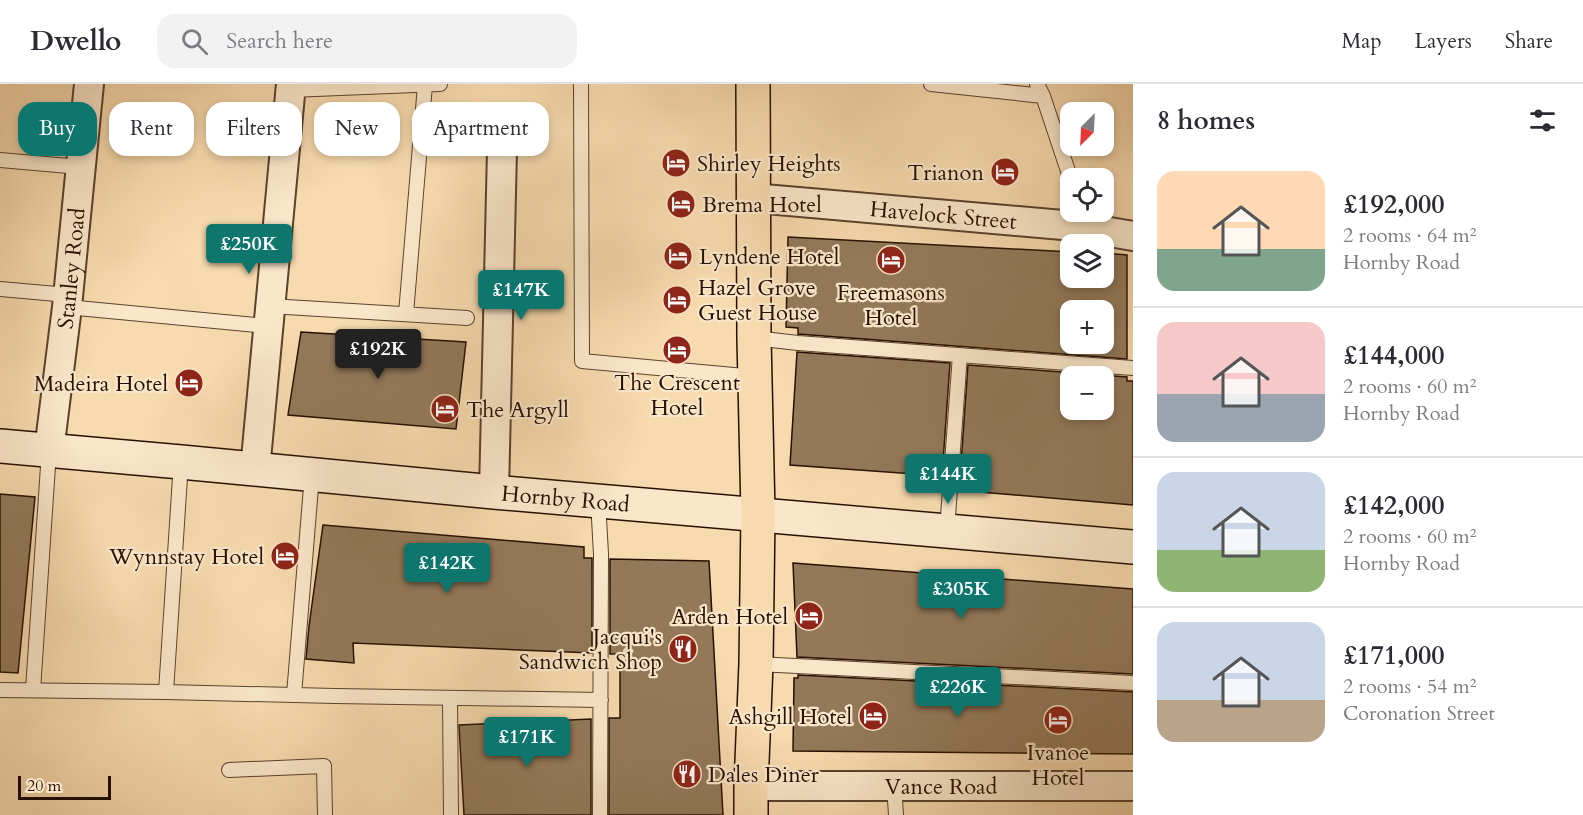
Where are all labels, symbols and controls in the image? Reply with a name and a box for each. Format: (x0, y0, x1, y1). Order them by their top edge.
search box (157, 14, 577, 68)
text: Dwello (30, 22, 121, 60)
icon: search (178, 25, 211, 58)
text: Search here (226, 26, 333, 56)
text: Map (1342, 27, 1382, 56)
text: Layers (1415, 27, 1472, 56)
text: Share (1505, 27, 1553, 56)
chip: Buy (18, 102, 97, 156)
chip: Rent (109, 102, 194, 156)
chip: Filters (206, 102, 302, 156)
chip: New (314, 102, 400, 156)
chip: Apartment (412, 102, 549, 156)
north arrow (1060, 102, 1114, 156)
map controls (1060, 102, 1114, 420)
text: 8 homes (1157, 103, 1255, 138)
icon: filters (1526, 104, 1559, 137)
hotel icon: Shirley Heights (660, 147, 692, 179)
place label: Shirley Heights (697, 149, 841, 179)
hotel icon: Trianon (989, 156, 1021, 188)
place label: Trianon (907, 158, 984, 188)
button: locate (1060, 168, 1114, 222)
text: £192,000 (1343, 187, 1445, 222)
hotel icon: Brema Hotel (665, 188, 697, 220)
place label: Brema Hotel (702, 190, 822, 220)
street label: Havelock Street (869, 194, 1018, 237)
icon: home (1205, 195, 1277, 267)
street label: Stanley Road (50, 206, 93, 331)
text: 2 rooms · 64 m² (1343, 222, 1476, 249)
pin: £250K (207, 224, 291, 275)
text: £250K (220, 230, 278, 257)
button: layers (1060, 234, 1114, 288)
hotel icon: Lyndene Hotel (662, 240, 694, 272)
place label: Lyndene Hotel (699, 242, 840, 272)
hotel icon: Freemasons Hotel (875, 244, 907, 276)
text: Hornby Road (1343, 249, 1460, 276)
pin: £147K (479, 270, 563, 321)
place label: Hazel Grove Guest House (698, 273, 817, 328)
text: £147K (492, 276, 550, 303)
place label: Freemasons Hotel (837, 278, 945, 333)
hotel icon: Hazel Grove Guest House (661, 284, 693, 316)
button: + (1060, 300, 1114, 354)
pin: £192K (336, 329, 420, 380)
hotel icon: The Crescent Hotel (661, 334, 693, 366)
text: £192K (349, 335, 407, 362)
text: £144,000 (1343, 338, 1445, 373)
icon: home (1205, 346, 1277, 418)
button: − (1060, 366, 1114, 420)
hotel icon: Madeira Hotel (173, 367, 205, 399)
place label: The Crescent Hotel (614, 368, 740, 423)
place label: Madeira Hotel (34, 369, 168, 399)
text: 2 rooms · 60 m² (1343, 373, 1476, 400)
hotel icon: The Argyll (429, 393, 461, 425)
place label: The Argyll (466, 395, 569, 425)
text: Hornby Road (1343, 400, 1460, 427)
pin: £144K (906, 454, 990, 505)
text: £144K (919, 460, 977, 487)
street label: Hornby Road (500, 479, 631, 520)
text: £142,000 (1343, 488, 1445, 523)
icon: home (1205, 496, 1277, 568)
text: 2 rooms · 60 m² (1343, 523, 1476, 550)
hotel icon: Wynnstay Hotel (269, 540, 301, 572)
place label: Wynnstay Hotel (108, 542, 264, 572)
pin: £142K (405, 543, 489, 594)
text: £142K (418, 549, 476, 576)
text: Hornby Road (1343, 550, 1460, 577)
pin: £305K (919, 569, 1003, 620)
text: £305K (932, 575, 990, 602)
hotel icon: Arden Hotel (793, 600, 825, 632)
place label: Arden Hotel (671, 602, 788, 632)
place label: Jacqui's Sandwich Shop (519, 622, 662, 677)
restaurant icon: Jacqui's Sandwich Shop (667, 633, 699, 665)
text: £171,000 (1343, 638, 1445, 673)
icon: home (1205, 646, 1277, 718)
pin: £226K (916, 667, 1000, 718)
text: £226K (929, 673, 987, 700)
text: 2 rooms · 54 m² (1343, 673, 1476, 700)
hotel icon: Ashgill Hotel (857, 700, 889, 732)
text: Coronation Street (1343, 700, 1495, 727)
place label: Ashgill Hotel (728, 702, 852, 732)
hotel icon: Ivanoe Hotel (1042, 704, 1074, 736)
pin: £171K (485, 717, 569, 768)
text: £171K (498, 723, 556, 750)
place label: Ivanoe Hotel (1027, 738, 1089, 793)
restaurant icon: Dales Diner (671, 758, 703, 790)
place label: Dales Diner (708, 760, 820, 790)
street label: Vance Road (885, 772, 998, 802)
scale bar (18, 773, 111, 800)
text: 20 m (27, 775, 61, 797)

